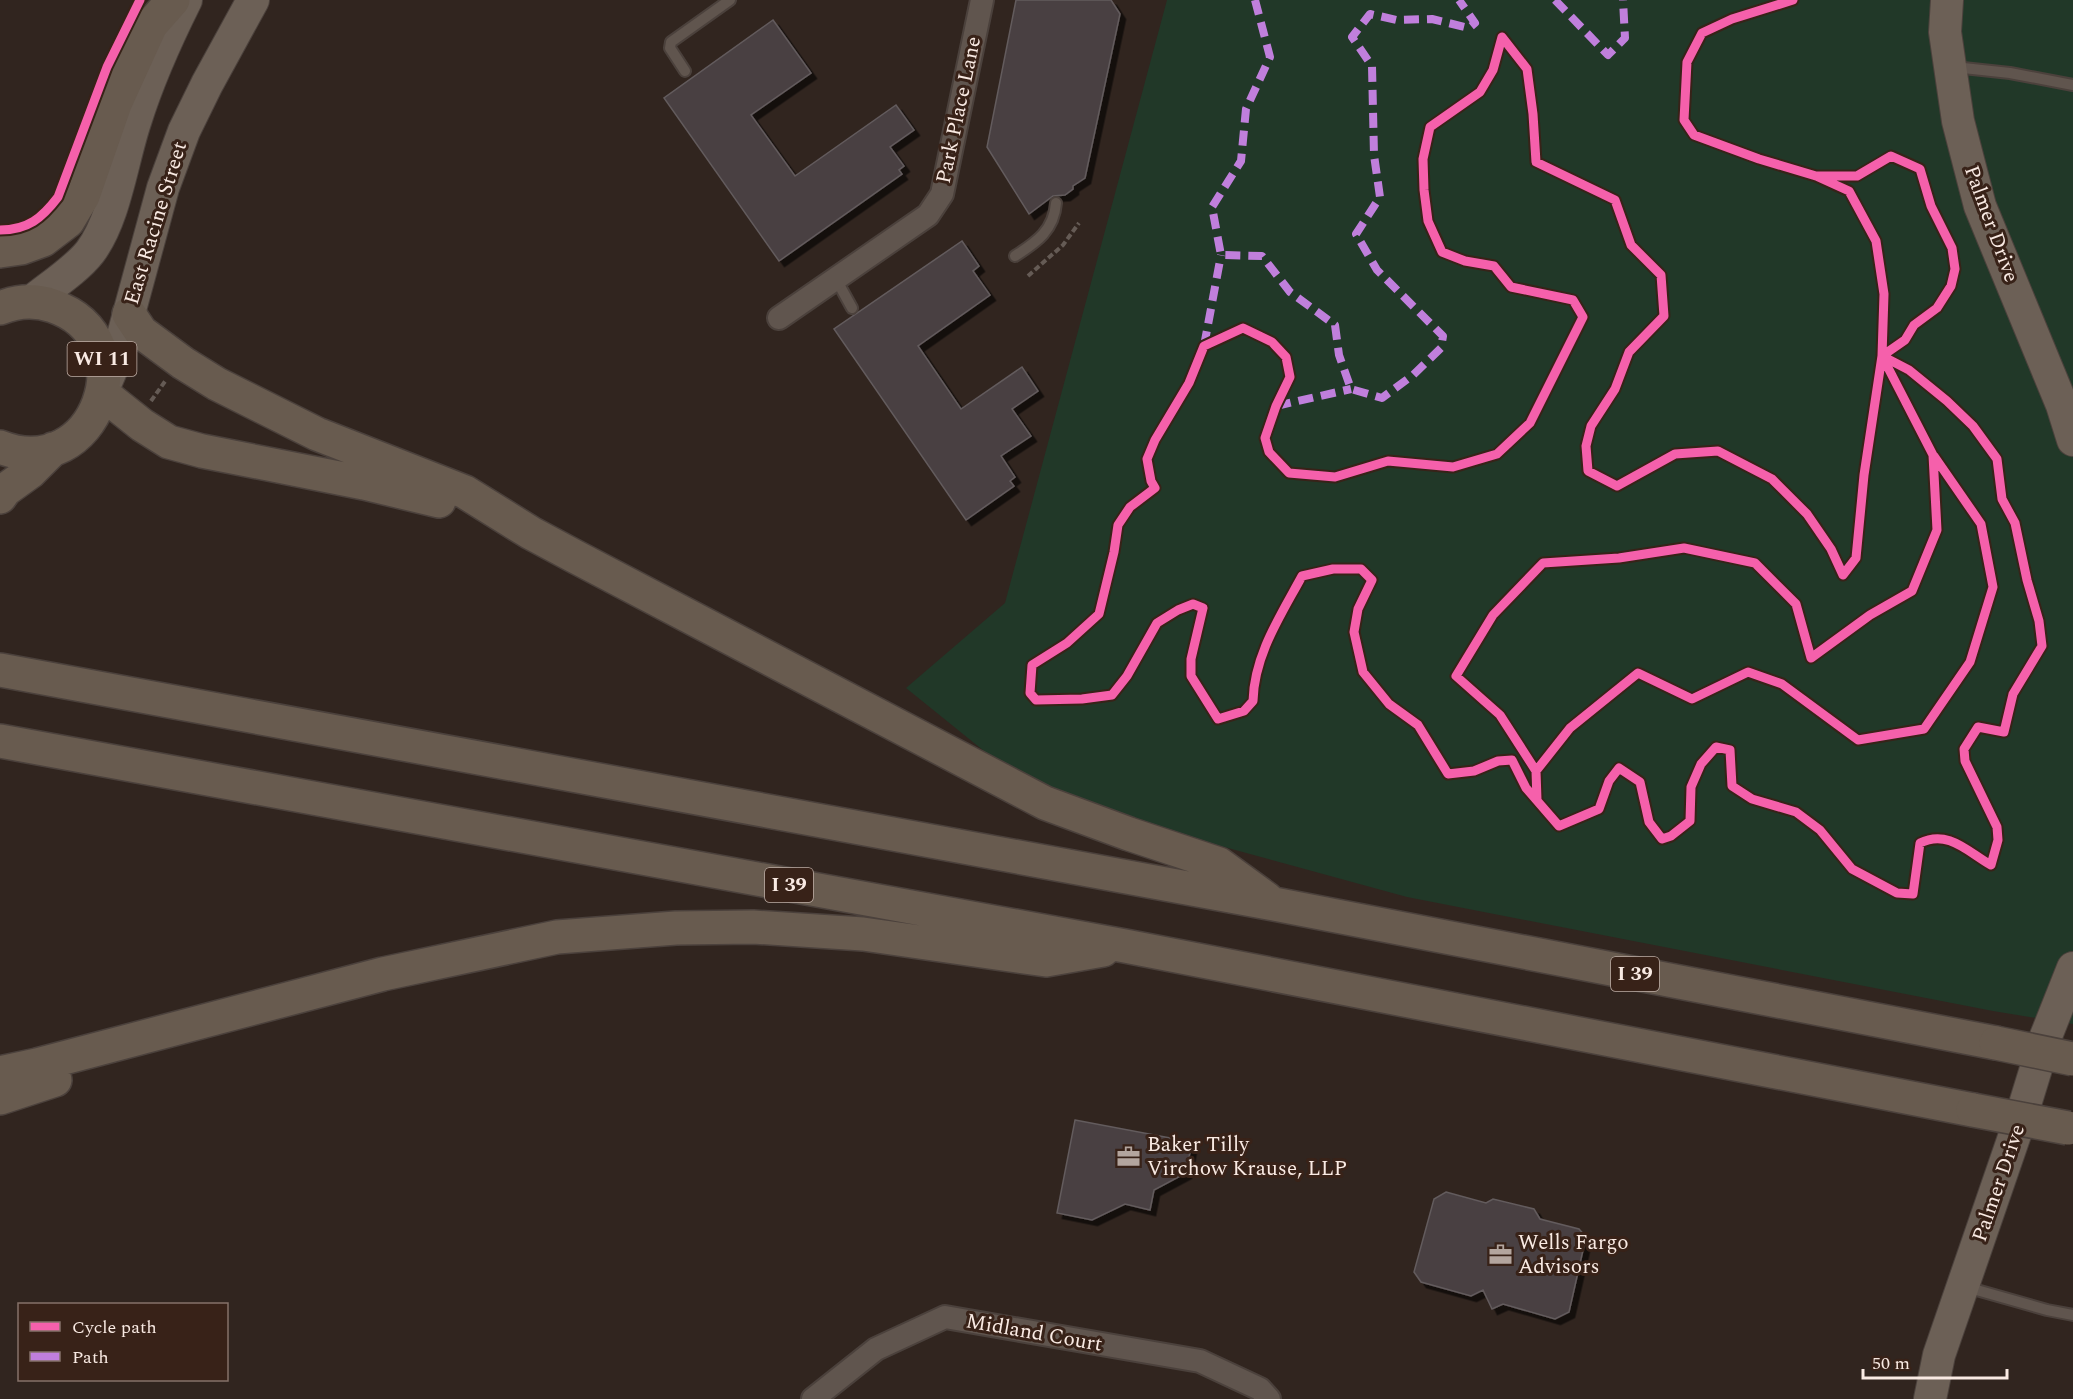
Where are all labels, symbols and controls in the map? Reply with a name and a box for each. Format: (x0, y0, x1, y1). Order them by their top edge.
street label: Park Place Lane (928, 33, 990, 187)
street label: East Racine Street (116, 137, 196, 309)
street label: Palmer Drive (1955, 161, 2027, 287)
road number: WI 11 (68, 342, 136, 376)
road number: I 39 (765, 868, 813, 902)
road number: I 39 (1611, 957, 1659, 991)
street label: Palmer Drive (1964, 1120, 2034, 1246)
place label: Baker Tilly Virchow Krause, LLP (1147, 1129, 1347, 1185)
office icon: Baker Tilly Virchow Krause, LLP (1116, 1144, 1142, 1170)
place label: Wells Fargo Advisors (1518, 1227, 1629, 1283)
office icon: Wells Fargo Advisors (1487, 1242, 1513, 1268)
legend (18, 1303, 228, 1381)
street label: Midland Court (963, 1305, 1105, 1361)
text: Cycle path (72, 1314, 157, 1341)
scale bar (1863, 1342, 2007, 1380)
text: Path (72, 1344, 109, 1371)
text: 50 m (1872, 1350, 1910, 1377)

